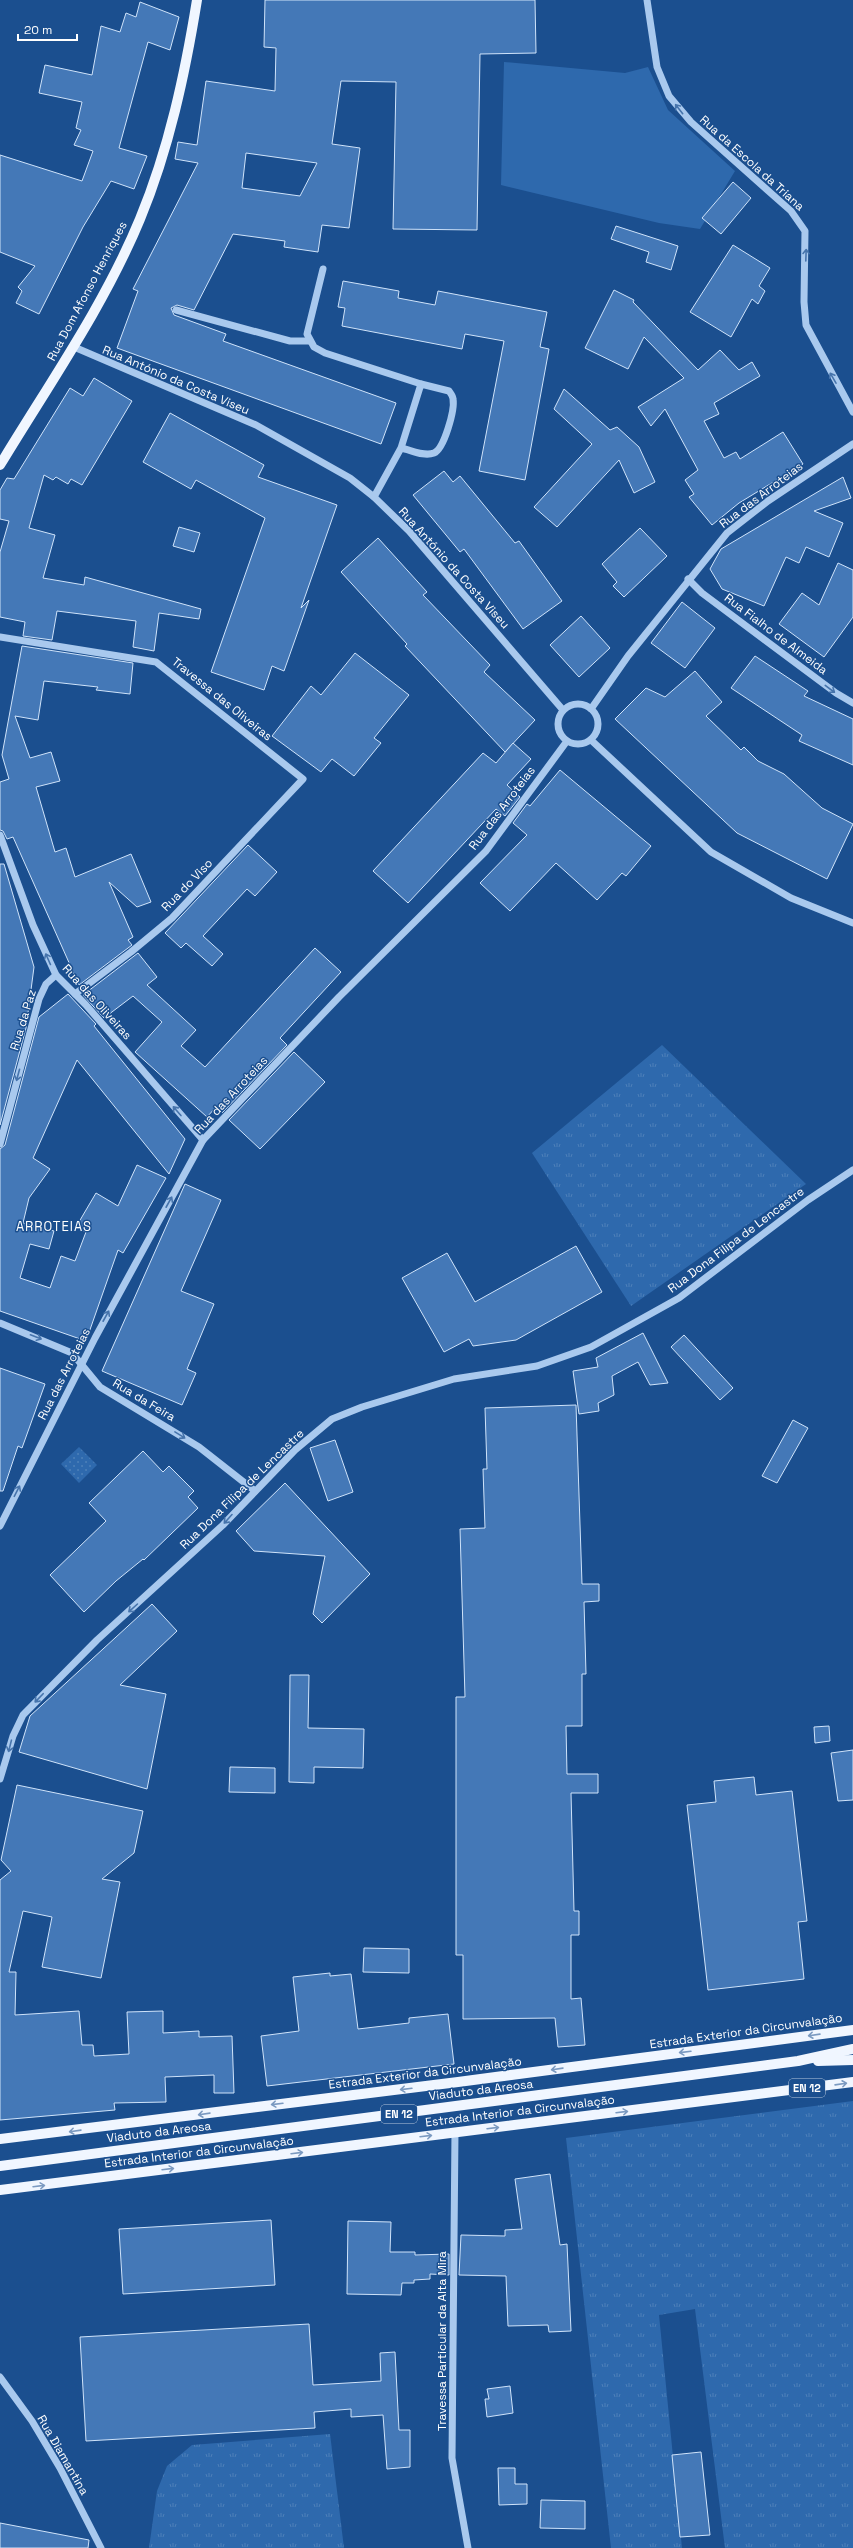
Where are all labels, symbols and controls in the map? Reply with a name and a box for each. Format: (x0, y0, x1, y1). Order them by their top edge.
scale bar (18, 16, 77, 42)
text: 20 m (24, 22, 52, 38)
one-way arrow (675, 104, 684, 115)
street label: Rua da Escola da Triana (696, 112, 808, 214)
street label: Rua Dom Afonso Henriques (43, 218, 131, 364)
one-way arrow (802, 249, 810, 262)
street label: Rua António da Costa Viseu (100, 342, 252, 418)
one-way arrow (829, 372, 837, 384)
street label: Rua das Arroteias (716, 458, 806, 532)
street label: Rua António da Costa Viseu (395, 504, 513, 632)
street label: Rua Fialho de Almeida (721, 590, 831, 678)
street label: Travessa das Oliveiras (169, 654, 275, 744)
one-way arrow (824, 684, 835, 693)
street label: Rua das Arroteias (465, 763, 539, 853)
street label: Rua do Viso (158, 855, 216, 915)
one-way arrow (44, 953, 52, 965)
street label: Rua das Oliveiras (59, 961, 135, 1043)
street label: Rua da Paz (6, 988, 40, 1052)
street label: Rua das Arroteias (191, 1053, 271, 1137)
one-way arrow (14, 1069, 22, 1082)
one-way arrow (173, 1106, 182, 1116)
street label: Rua Dona Filipa de Lencastre (665, 1183, 807, 1297)
one-way arrow (166, 1197, 173, 1209)
district label: ARROTEIAS (16, 1218, 92, 1235)
one-way arrow (103, 1311, 111, 1323)
street label: Rua das Arroteias (34, 1325, 94, 1423)
one-way arrow (30, 1334, 42, 1342)
street label: Rua da Feira (110, 1375, 178, 1425)
street label: Rua Dona Filipa de Lencastre (176, 1425, 308, 1553)
one-way arrow (174, 1432, 186, 1440)
one-way arrow (14, 1485, 21, 1497)
one-way arrow (224, 1514, 233, 1525)
one-way arrow (128, 1603, 138, 1612)
one-way arrow (35, 1693, 44, 1703)
one-way arrow (6, 1740, 13, 1753)
street label: Estrada Exterior da Circunvalação (649, 2010, 843, 2052)
one-way arrow (808, 2031, 821, 2039)
one-way arrow (679, 2048, 692, 2056)
street label: Estrada Exterior da Circunvalação (327, 2053, 523, 2093)
one-way arrow (551, 2065, 564, 2073)
street label: Viaduto da Areosa (428, 2076, 534, 2104)
road number: EN 12 (789, 2079, 825, 2097)
one-way arrow (834, 2080, 847, 2088)
one-way arrow (400, 2085, 413, 2092)
street label: Estrada Interior da Circunvalação (424, 2091, 616, 2131)
one-way arrow (271, 2101, 284, 2108)
road number: EN 12 (381, 2105, 417, 2123)
one-way arrow (615, 2108, 628, 2116)
one-way arrow (198, 2110, 211, 2118)
street label: Viaduto da Areosa (106, 2118, 212, 2146)
one-way arrow (486, 2124, 499, 2131)
one-way arrow (69, 2127, 82, 2135)
street label: Estrada Interior da Circunvalação (103, 2132, 295, 2172)
one-way arrow (419, 2132, 432, 2140)
one-way arrow (290, 2149, 303, 2156)
one-way arrow (161, 2165, 174, 2173)
one-way arrow (32, 2182, 45, 2189)
street label: Travessa Particular da Alta Mira (434, 2251, 450, 2431)
street label: Rua Diamantina (34, 2412, 92, 2498)

